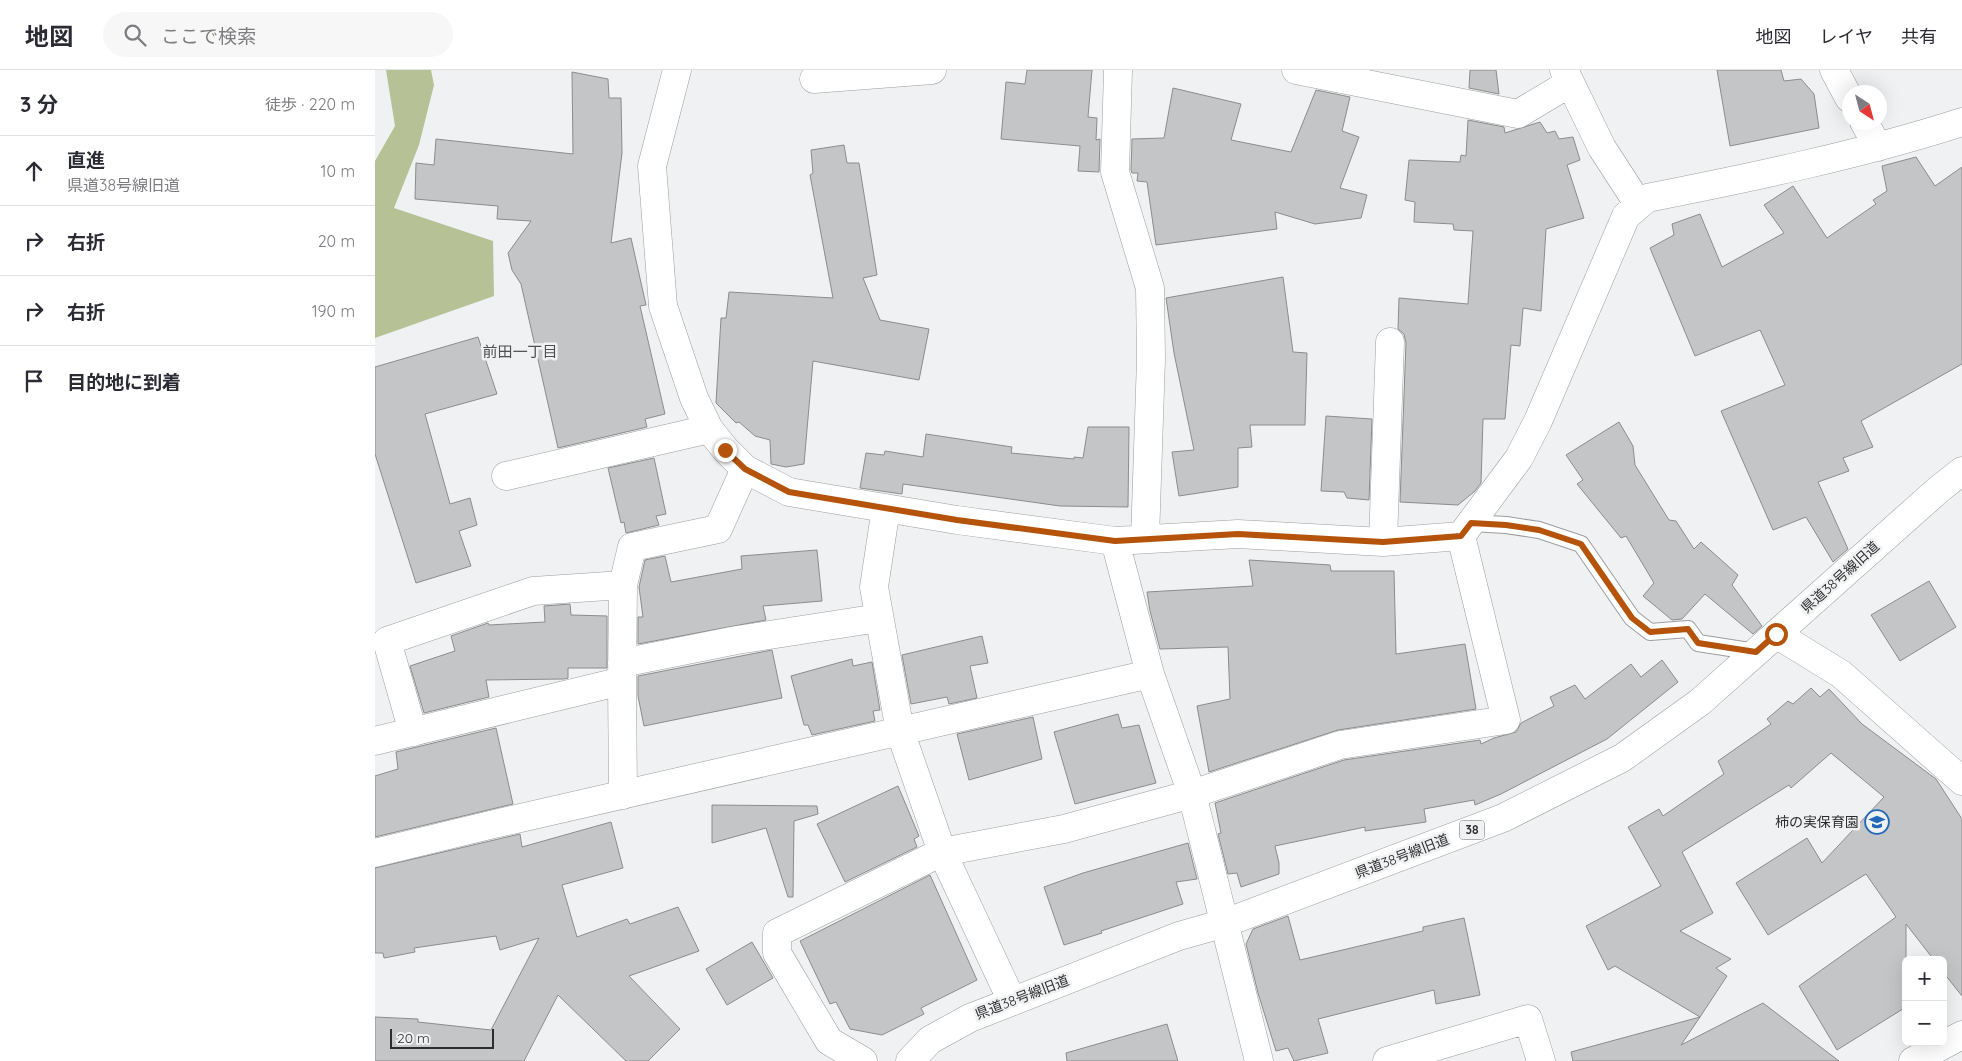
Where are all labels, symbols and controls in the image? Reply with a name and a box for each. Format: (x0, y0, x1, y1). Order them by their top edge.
search box (103, 12, 453, 57)
text: 地図 (25, 21, 73, 51)
icon: search (121, 21, 149, 49)
text: ここで検索 (161, 24, 256, 48)
text: 地図 (1756, 25, 1792, 48)
text: レイヤ (1820, 25, 1873, 48)
text: 共有 (1901, 25, 1937, 48)
north arrow (1842, 85, 1887, 130)
text: 3 分 (20, 91, 58, 117)
text: 徒歩 · 220 m (265, 94, 355, 114)
text: 直進 (67, 148, 105, 172)
icon: ahead (20, 157, 48, 185)
text: 10 m (321, 161, 355, 181)
text: 県道38号線旧道 (67, 175, 180, 195)
icon: right (20, 227, 48, 255)
text: 右折 (67, 230, 105, 254)
text: 20 m (318, 231, 355, 251)
icon: right (20, 297, 48, 325)
text: 右折 (67, 300, 105, 324)
text: 190 m (312, 301, 355, 321)
district label: 前田一丁目 (482, 342, 558, 361)
icon: arrive (20, 367, 48, 395)
text: 目的地に到着 (67, 370, 181, 394)
route end (714, 439, 737, 462)
street label: 県道38号線旧道 (1797, 537, 1883, 617)
route start (1765, 623, 1788, 646)
school or university icon: 柿の実保育園 (1864, 809, 1890, 835)
place label: 柿の実保育園 (1775, 813, 1859, 831)
road number: 38 (1459, 820, 1485, 840)
street label: 県道38号線旧道 (1353, 830, 1451, 882)
map controls (1902, 956, 1947, 1046)
button: + (1902, 956, 1947, 1001)
street label: 県道38号線旧道 (973, 971, 1071, 1023)
button: − (1902, 1001, 1947, 1046)
scale bar (390, 1026, 494, 1049)
text: 20 m (397, 1029, 430, 1047)

